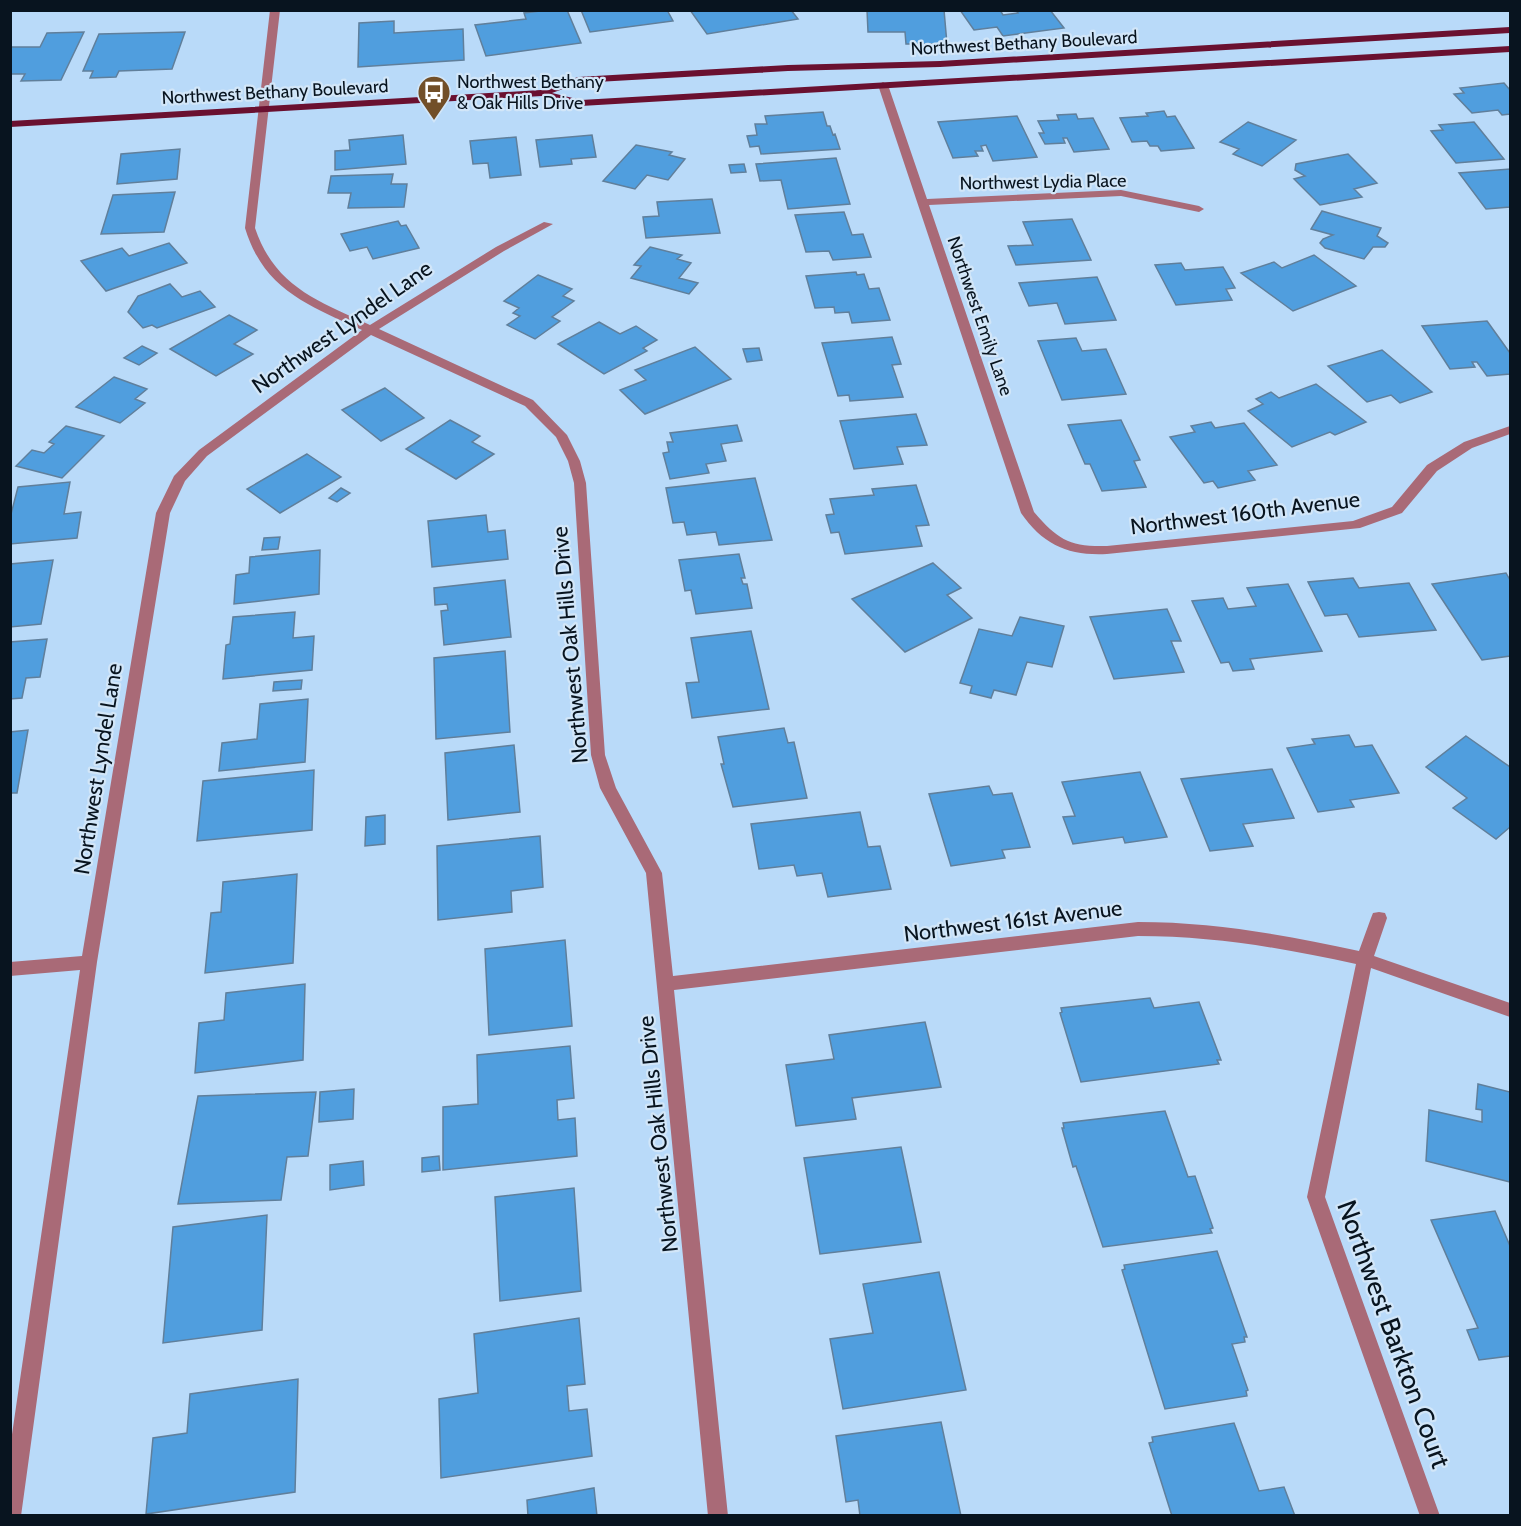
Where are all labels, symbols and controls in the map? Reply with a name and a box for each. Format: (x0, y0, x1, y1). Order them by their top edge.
street label: Northwest Bethany Boulevard (910, 26, 1138, 60)
place label: Northwest Bethany & Oak Hills Drive (457, 71, 604, 114)
bus stop icon: Northwest Bethany & Oak Hills Drive (416, 74, 452, 121)
street label: Northwest Bethany Boulevard (161, 75, 389, 109)
street label: Northwest Lydia Place (959, 170, 1127, 194)
street label: Northwest Emily Lane (942, 233, 1018, 399)
street label: Northwest Lyndel Lane (247, 255, 437, 399)
street label: Northwest 160th Avenue (1129, 486, 1361, 540)
street label: Northwest Oak Hills Drive (546, 525, 594, 765)
street label: Northwest Lyndel Lane (68, 661, 128, 877)
street label: Northwest 161st Avenue (902, 894, 1124, 948)
street label: Northwest Oak Hills Drive (632, 1014, 684, 1254)
street label: Northwest Barkton Court (1330, 1196, 1458, 1472)

